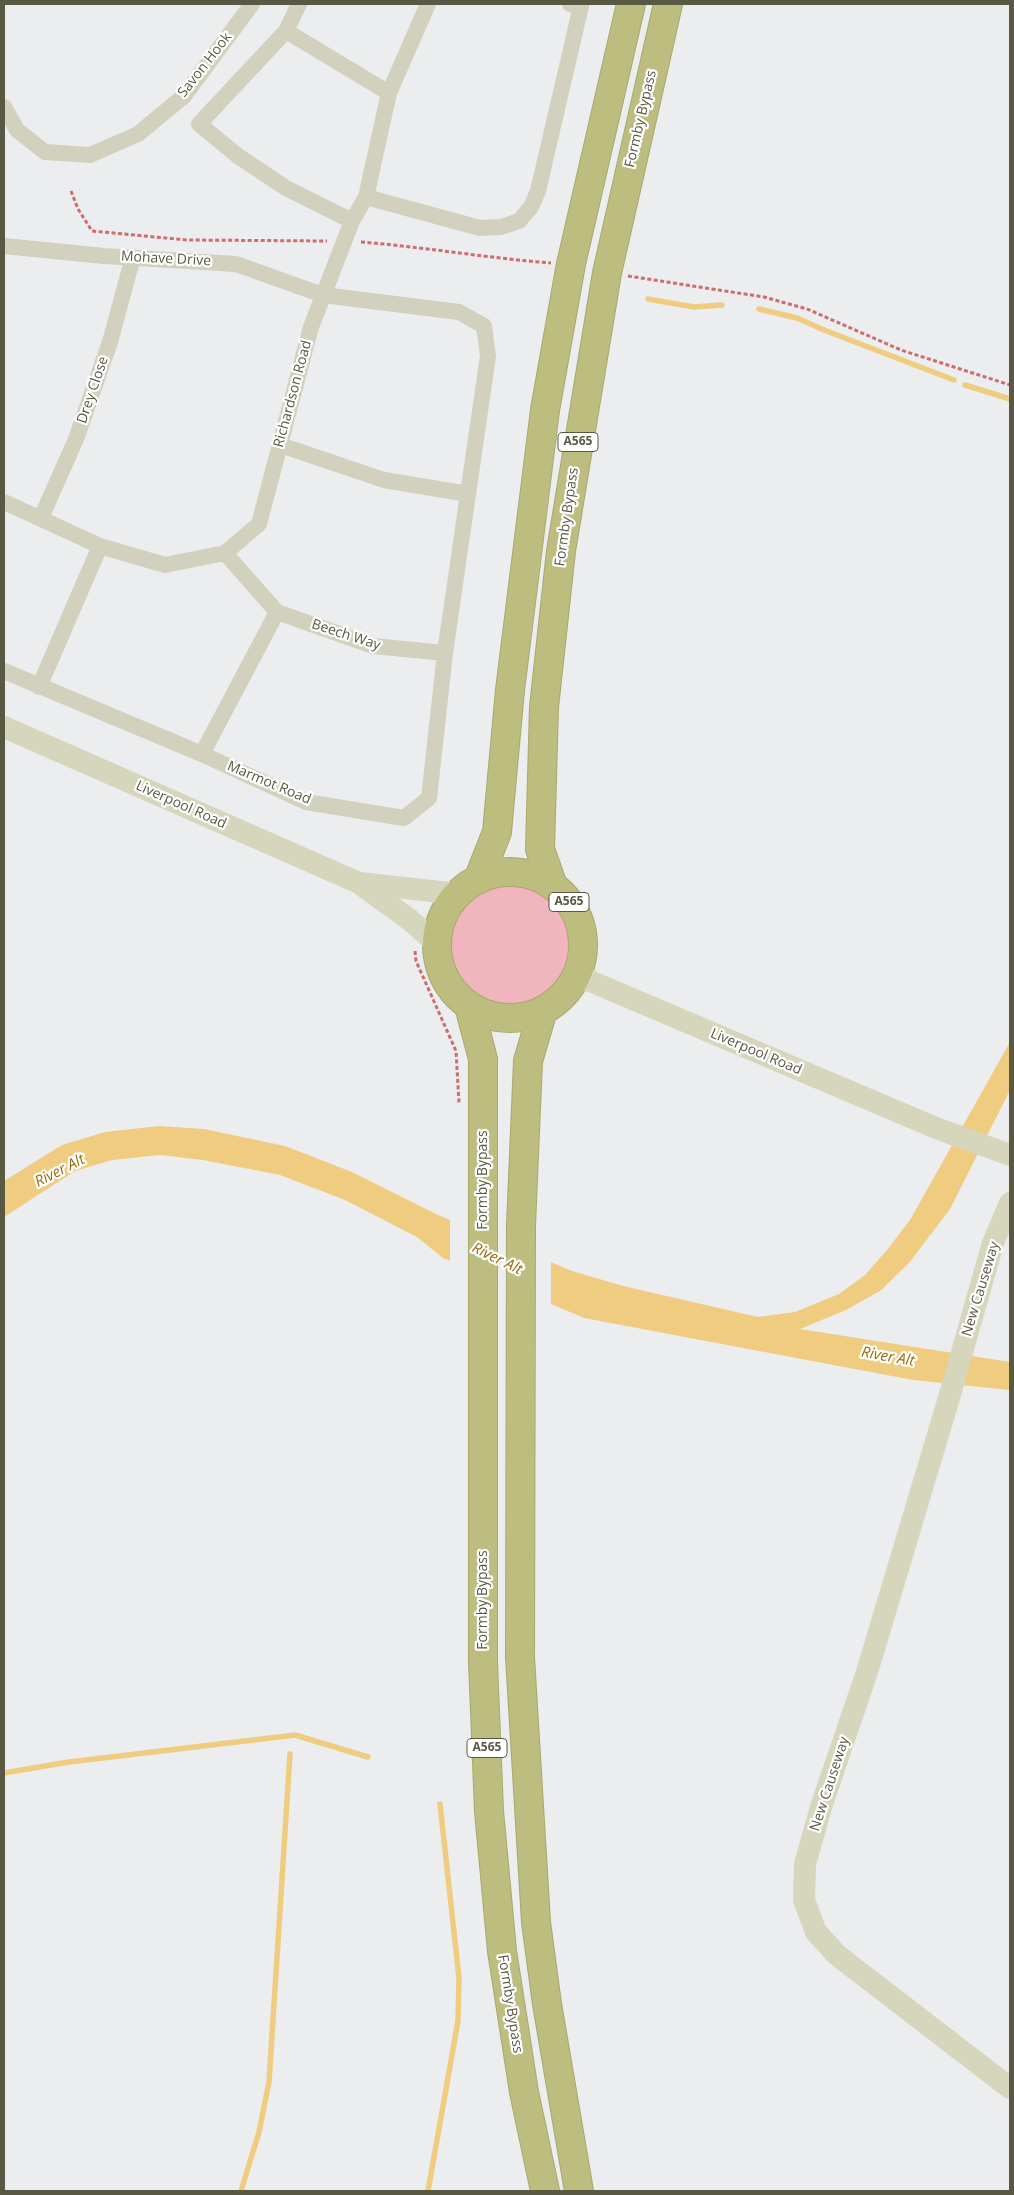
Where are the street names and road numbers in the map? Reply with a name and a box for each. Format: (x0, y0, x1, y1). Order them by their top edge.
street label: Savon Hook (174, 29, 236, 101)
street label: Formby Bypass (622, 69, 660, 169)
street label: Mohave Drive (121, 248, 211, 270)
street label: Richardson Road (271, 339, 315, 449)
street label: Drey Close (74, 354, 112, 426)
road number: A565 (558, 432, 598, 452)
street label: Formby Bypass (552, 467, 582, 567)
street label: Beech Way (309, 616, 383, 654)
street label: Marmot Road (225, 758, 313, 808)
street label: Liverpool Road (133, 778, 229, 832)
road number: A565 (549, 892, 589, 912)
street label: Liverpool Road (708, 1025, 804, 1079)
street label: Formby Bypass (475, 1130, 491, 1230)
street label: New Causeway (959, 1240, 1003, 1338)
street label: Formby Bypass (475, 1550, 491, 1650)
street label: New Causeway (807, 1735, 853, 1833)
road number: A565 (467, 1739, 507, 1758)
street label: Formby Bypass (494, 1954, 526, 2054)

